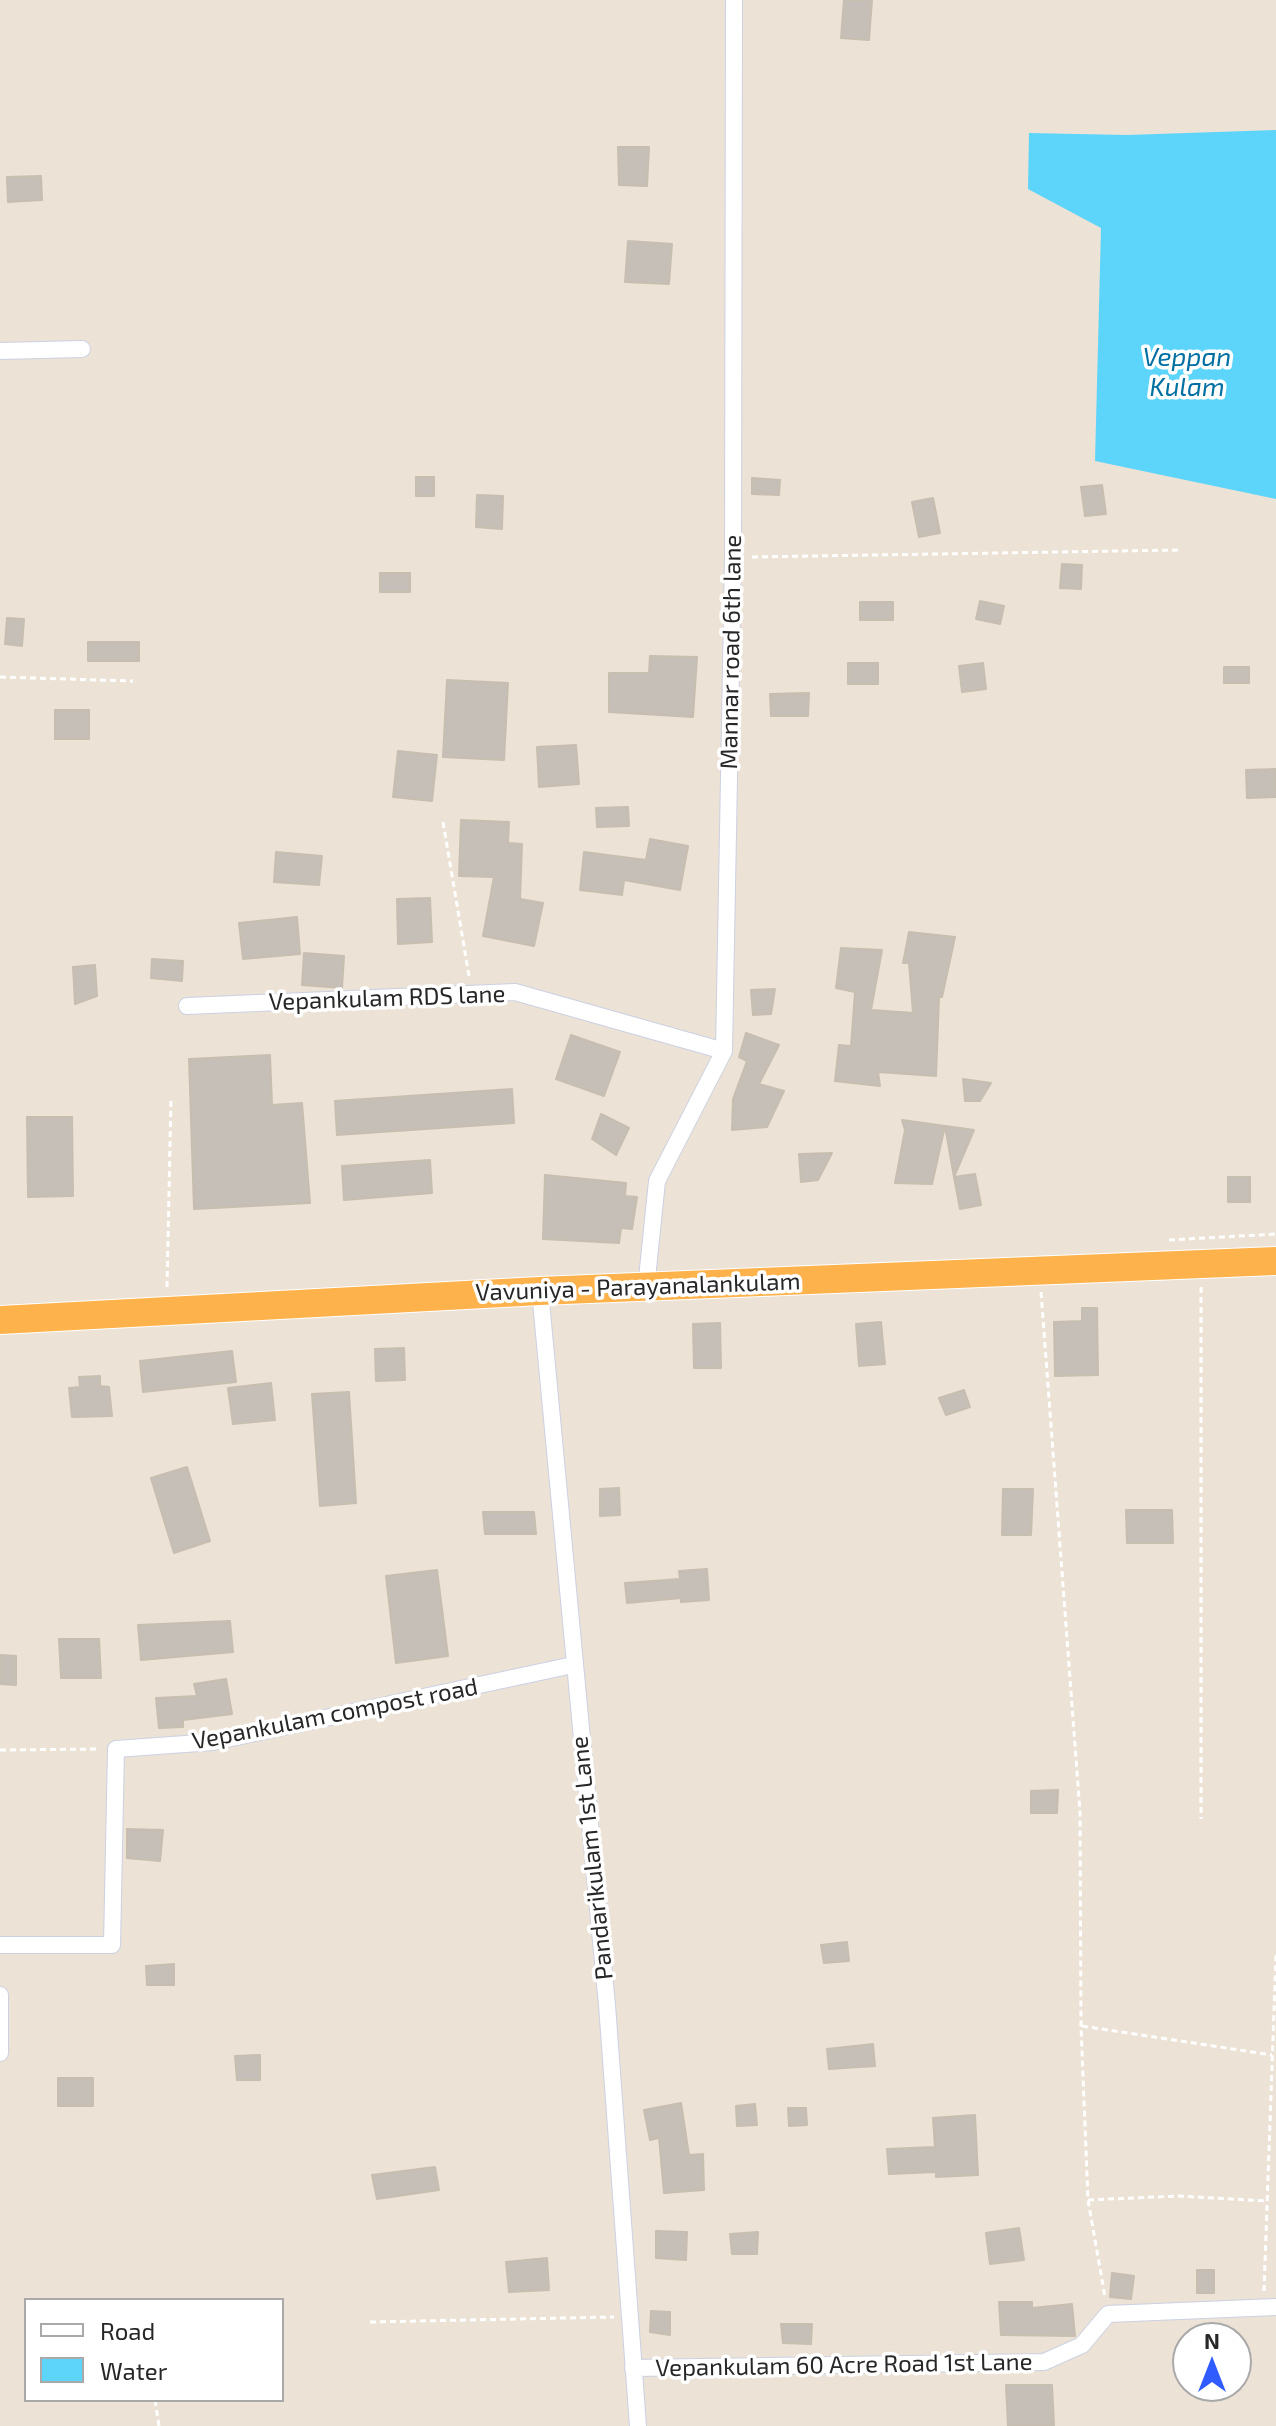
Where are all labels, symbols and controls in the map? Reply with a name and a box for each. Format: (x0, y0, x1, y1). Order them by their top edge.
water label: Veppan Kulam (1143, 341, 1231, 402)
street label: Mannar road 6th lane (715, 534, 747, 770)
street label: Vepankulam RDS lane (268, 979, 506, 1017)
street label: Vavuniya - Parayanalankulam (475, 1267, 801, 1307)
street label: Vepankulam compost road (190, 1672, 480, 1756)
street label: Pandarikulam 1st Lane (565, 1735, 619, 1981)
legend (24, 2298, 284, 2402)
text: Road (100, 2316, 155, 2345)
north arrow (1172, 2322, 1252, 2402)
text: N (1204, 2327, 1220, 2353)
street label: Vepankulam 60 Acre Road 1st Lane (655, 2347, 1033, 2383)
text: Water (100, 2356, 167, 2385)

